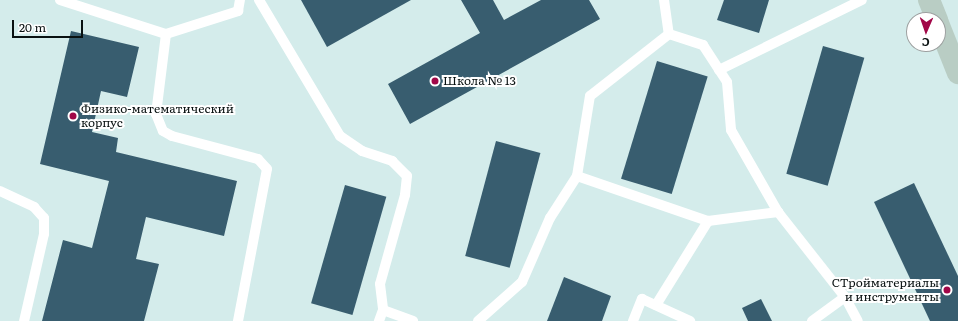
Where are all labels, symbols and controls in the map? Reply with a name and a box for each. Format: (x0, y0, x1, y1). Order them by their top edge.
scale bar (14, 12, 85, 38)
north arrow (906, 12, 946, 52)
text: 20 m (19, 18, 46, 36)
text: С (921, 35, 930, 51)
place label: Школа № 13 (443, 74, 516, 88)
marker: Школа № 13 (430, 76, 440, 86)
place label: Физико-математический корпус (81, 102, 234, 130)
marker: Физико-математический корпус (68, 111, 78, 121)
place label: СТройматериалы и инструменты (832, 276, 939, 304)
marker: СТройматериалы и инструменты (942, 285, 952, 295)

